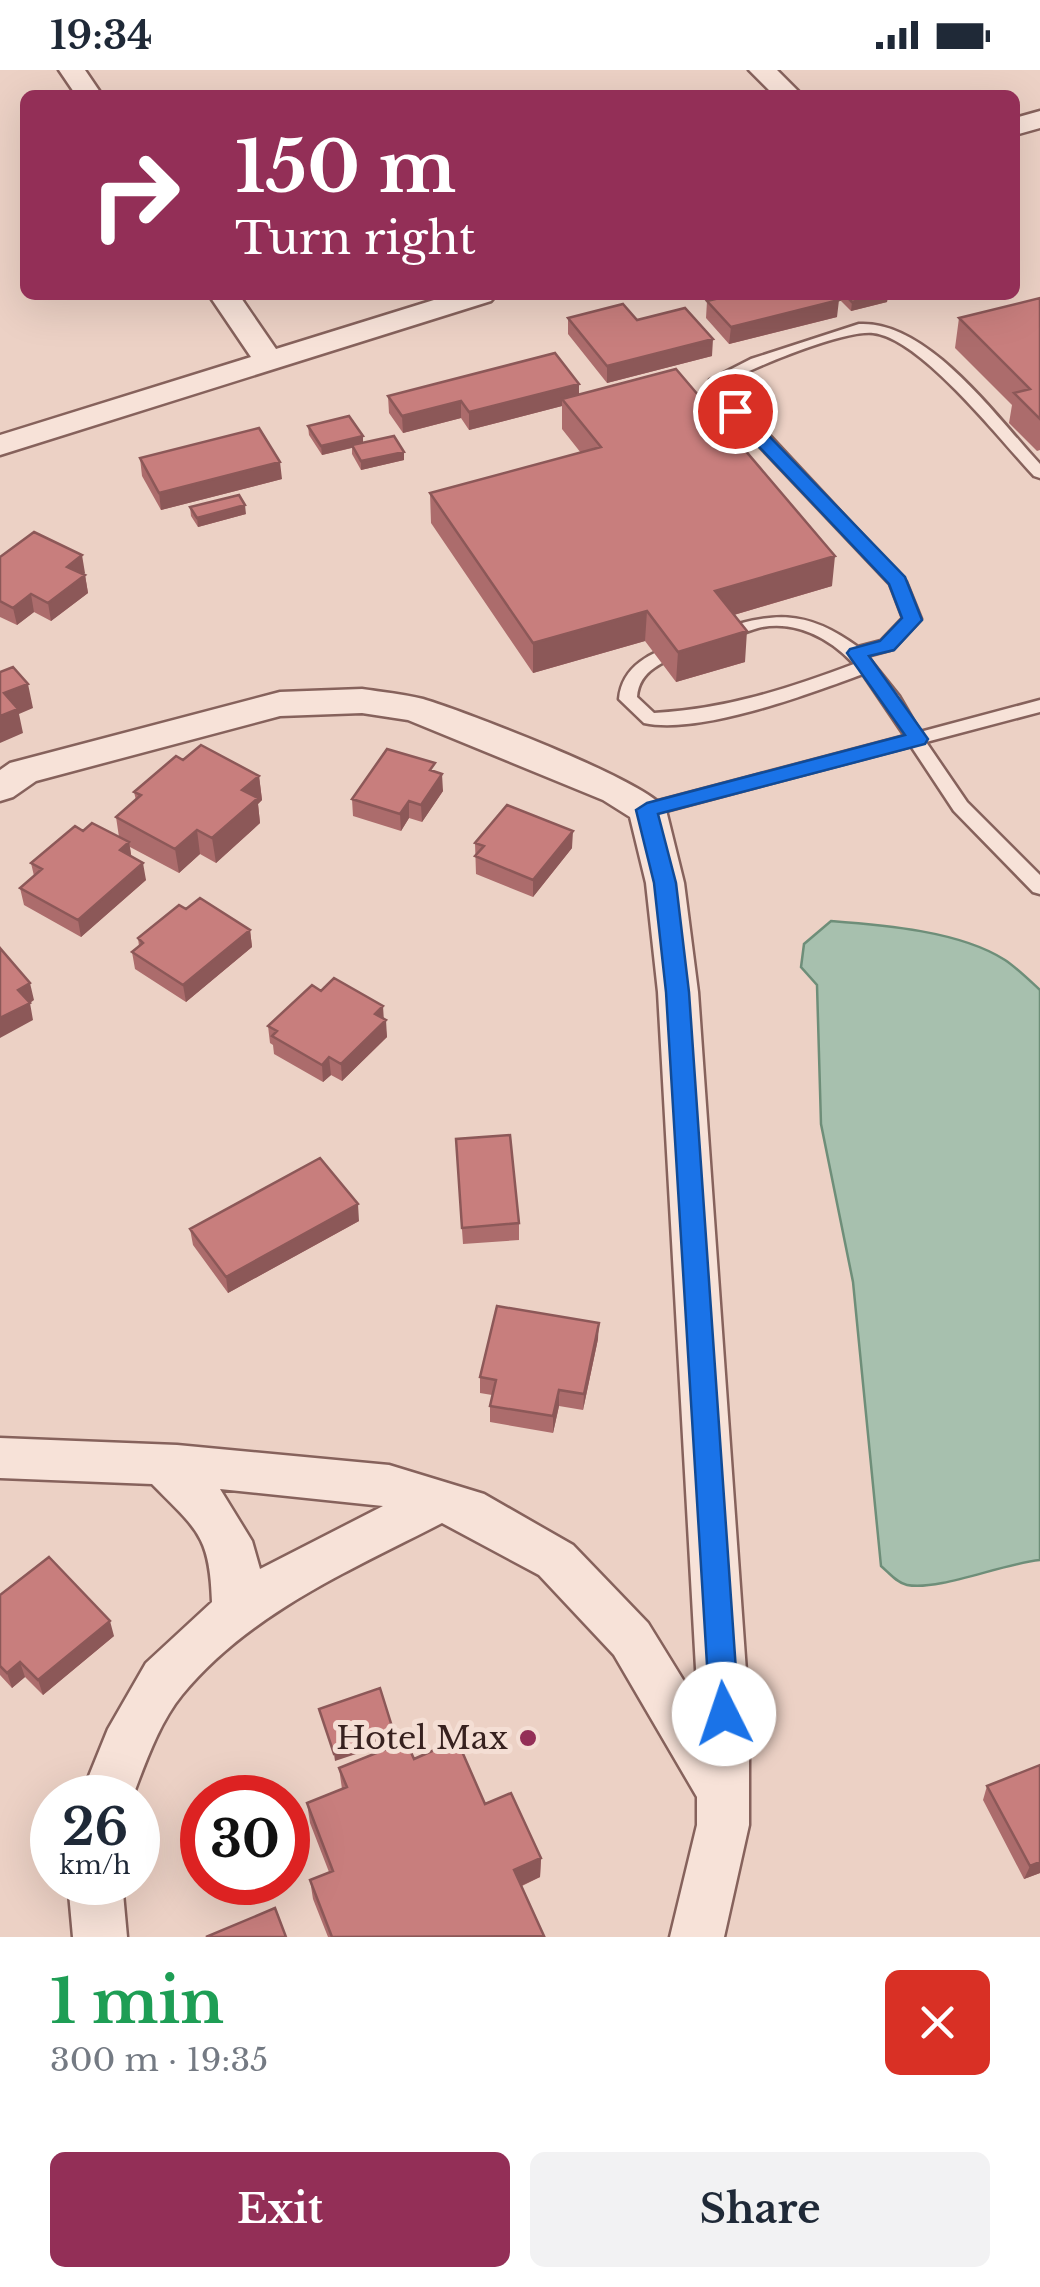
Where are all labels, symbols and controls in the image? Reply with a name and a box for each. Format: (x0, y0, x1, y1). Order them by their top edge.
text: 19:34 (50, 12, 152, 59)
text: 150 m (235, 124, 456, 211)
icon: right (70, 130, 200, 260)
text: Turn right (235, 210, 476, 266)
pin (693, 369, 778, 454)
icon: arrive (708, 384, 763, 439)
position arrow (672, 1662, 776, 1766)
place label: Hotel Max (336, 1718, 509, 1758)
marker: Hotel Max (517, 1727, 539, 1749)
speed limit sign: 30 (180, 1775, 310, 1905)
text: 26 (62, 1796, 128, 1859)
text: km/h (60, 1850, 130, 1881)
text: 1 min (50, 1965, 224, 2039)
button: close (885, 1970, 990, 2075)
text: 300 m · 19:35 (50, 2040, 268, 2080)
button: Exit (50, 2152, 510, 2267)
button: Share (530, 2152, 990, 2267)

